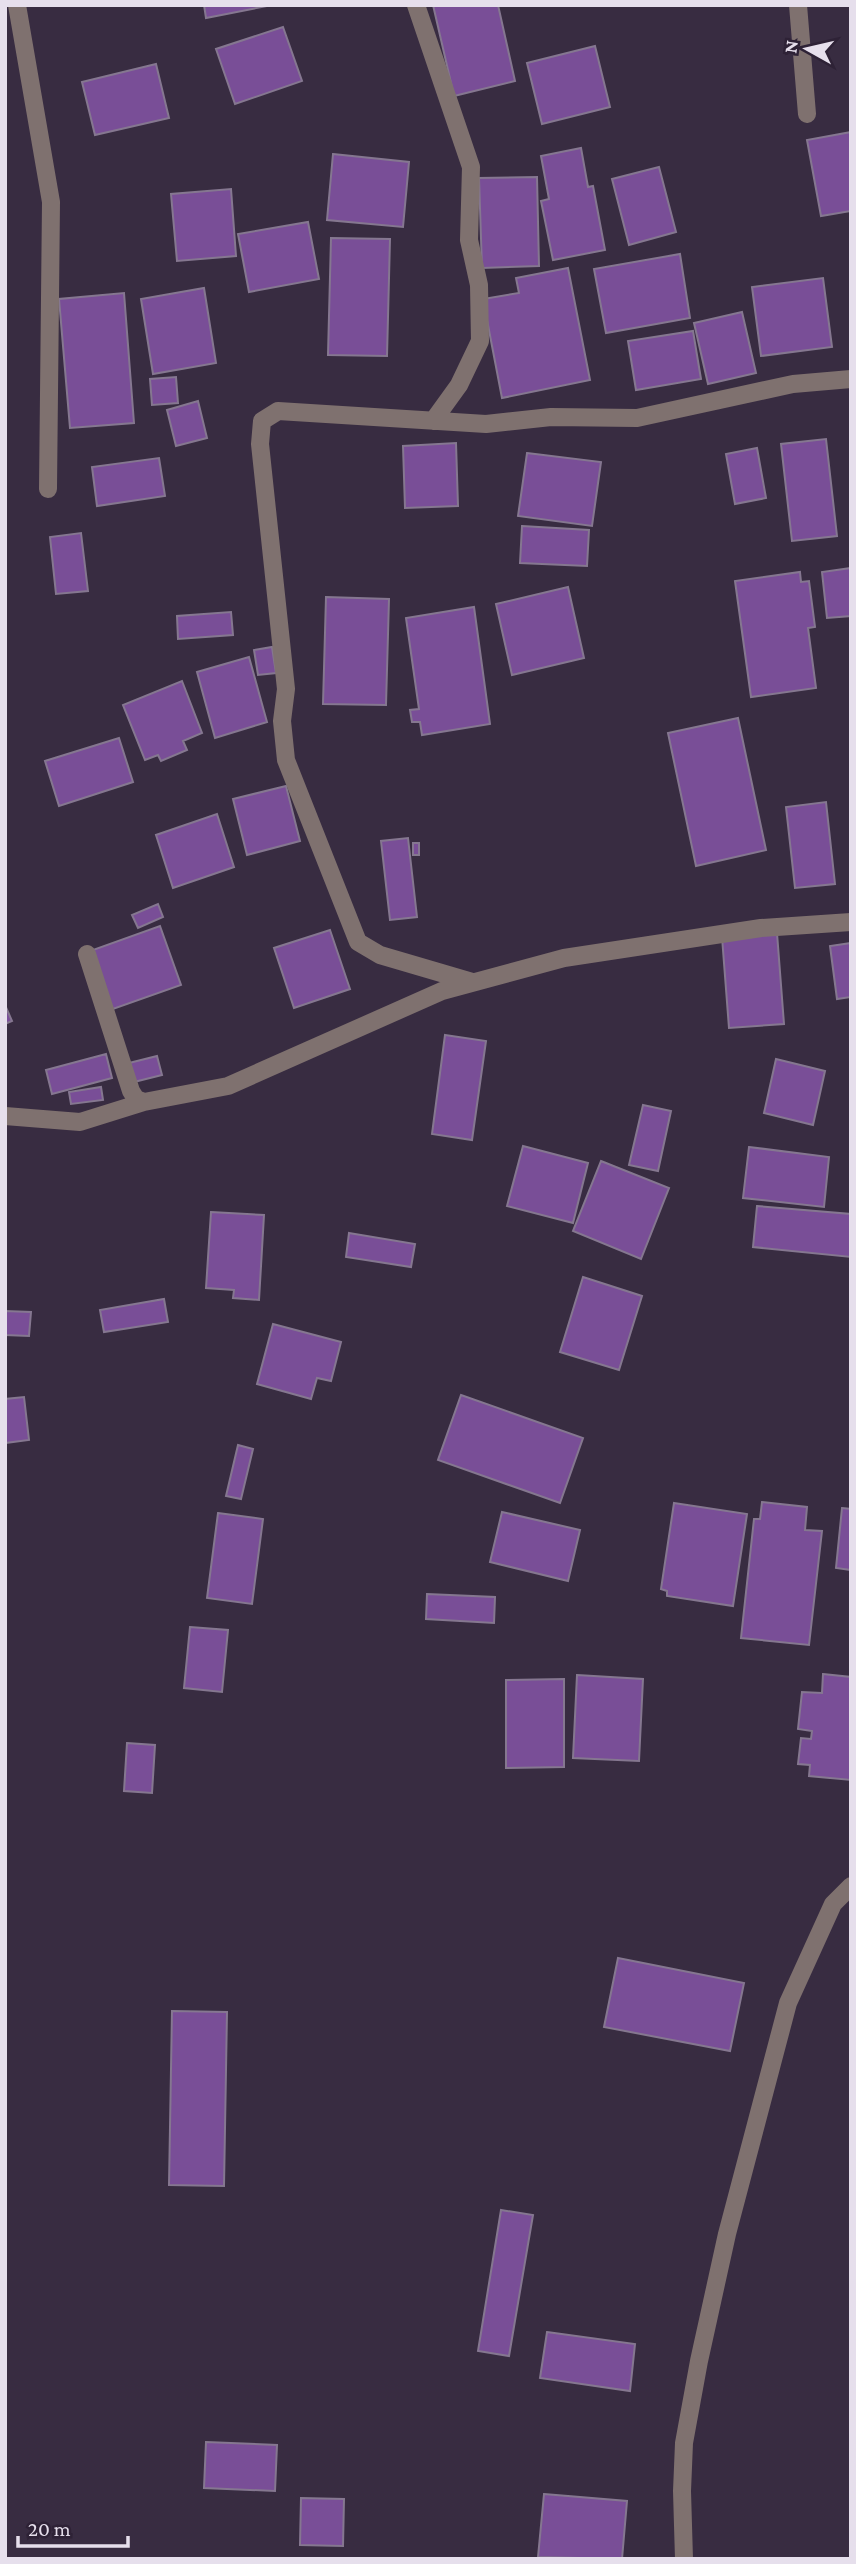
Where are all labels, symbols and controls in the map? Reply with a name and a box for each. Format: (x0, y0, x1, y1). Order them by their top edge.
north arrow (772, 14, 842, 84)
text: N (779, 39, 802, 55)
scale bar (18, 2504, 128, 2548)
text: 20 m (28, 2517, 71, 2541)

